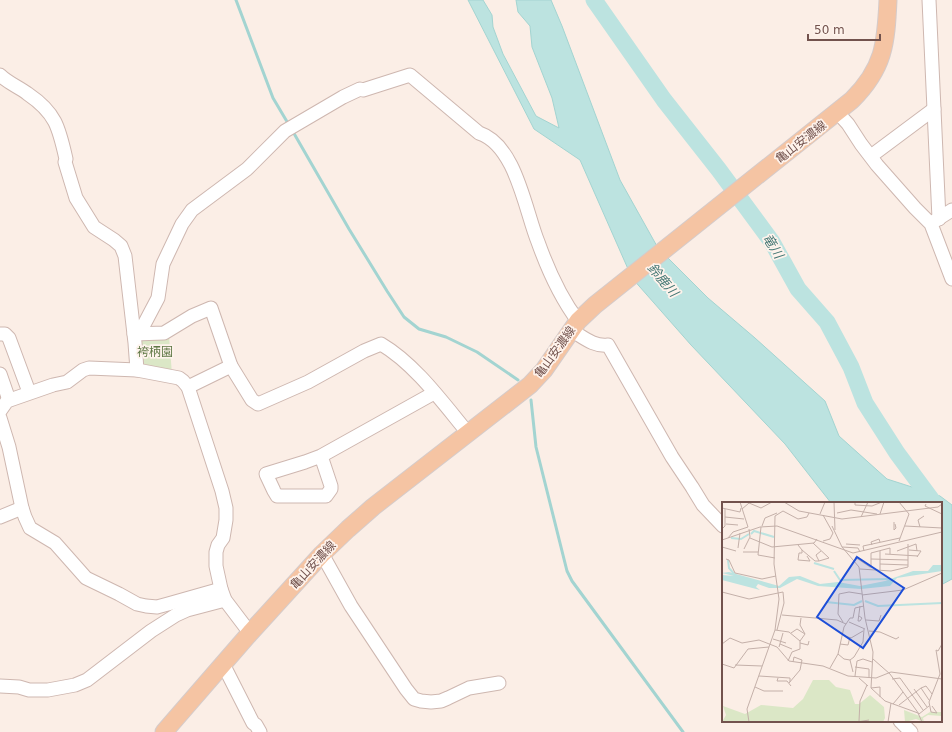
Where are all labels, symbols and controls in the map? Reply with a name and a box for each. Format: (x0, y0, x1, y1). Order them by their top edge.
scale bar (808, 16, 880, 42)
text: 50 m (814, 23, 845, 37)
street label: 亀山安濃線 (773, 118, 829, 166)
water label: 竜川 (760, 231, 787, 263)
water label: 鈴鹿川 (645, 260, 683, 301)
street label: 亀山安濃線 (532, 324, 578, 380)
park label: 袴柄園 (137, 345, 173, 359)
inset map (722, 502, 942, 722)
street label: 亀山安濃線 (287, 538, 339, 592)

